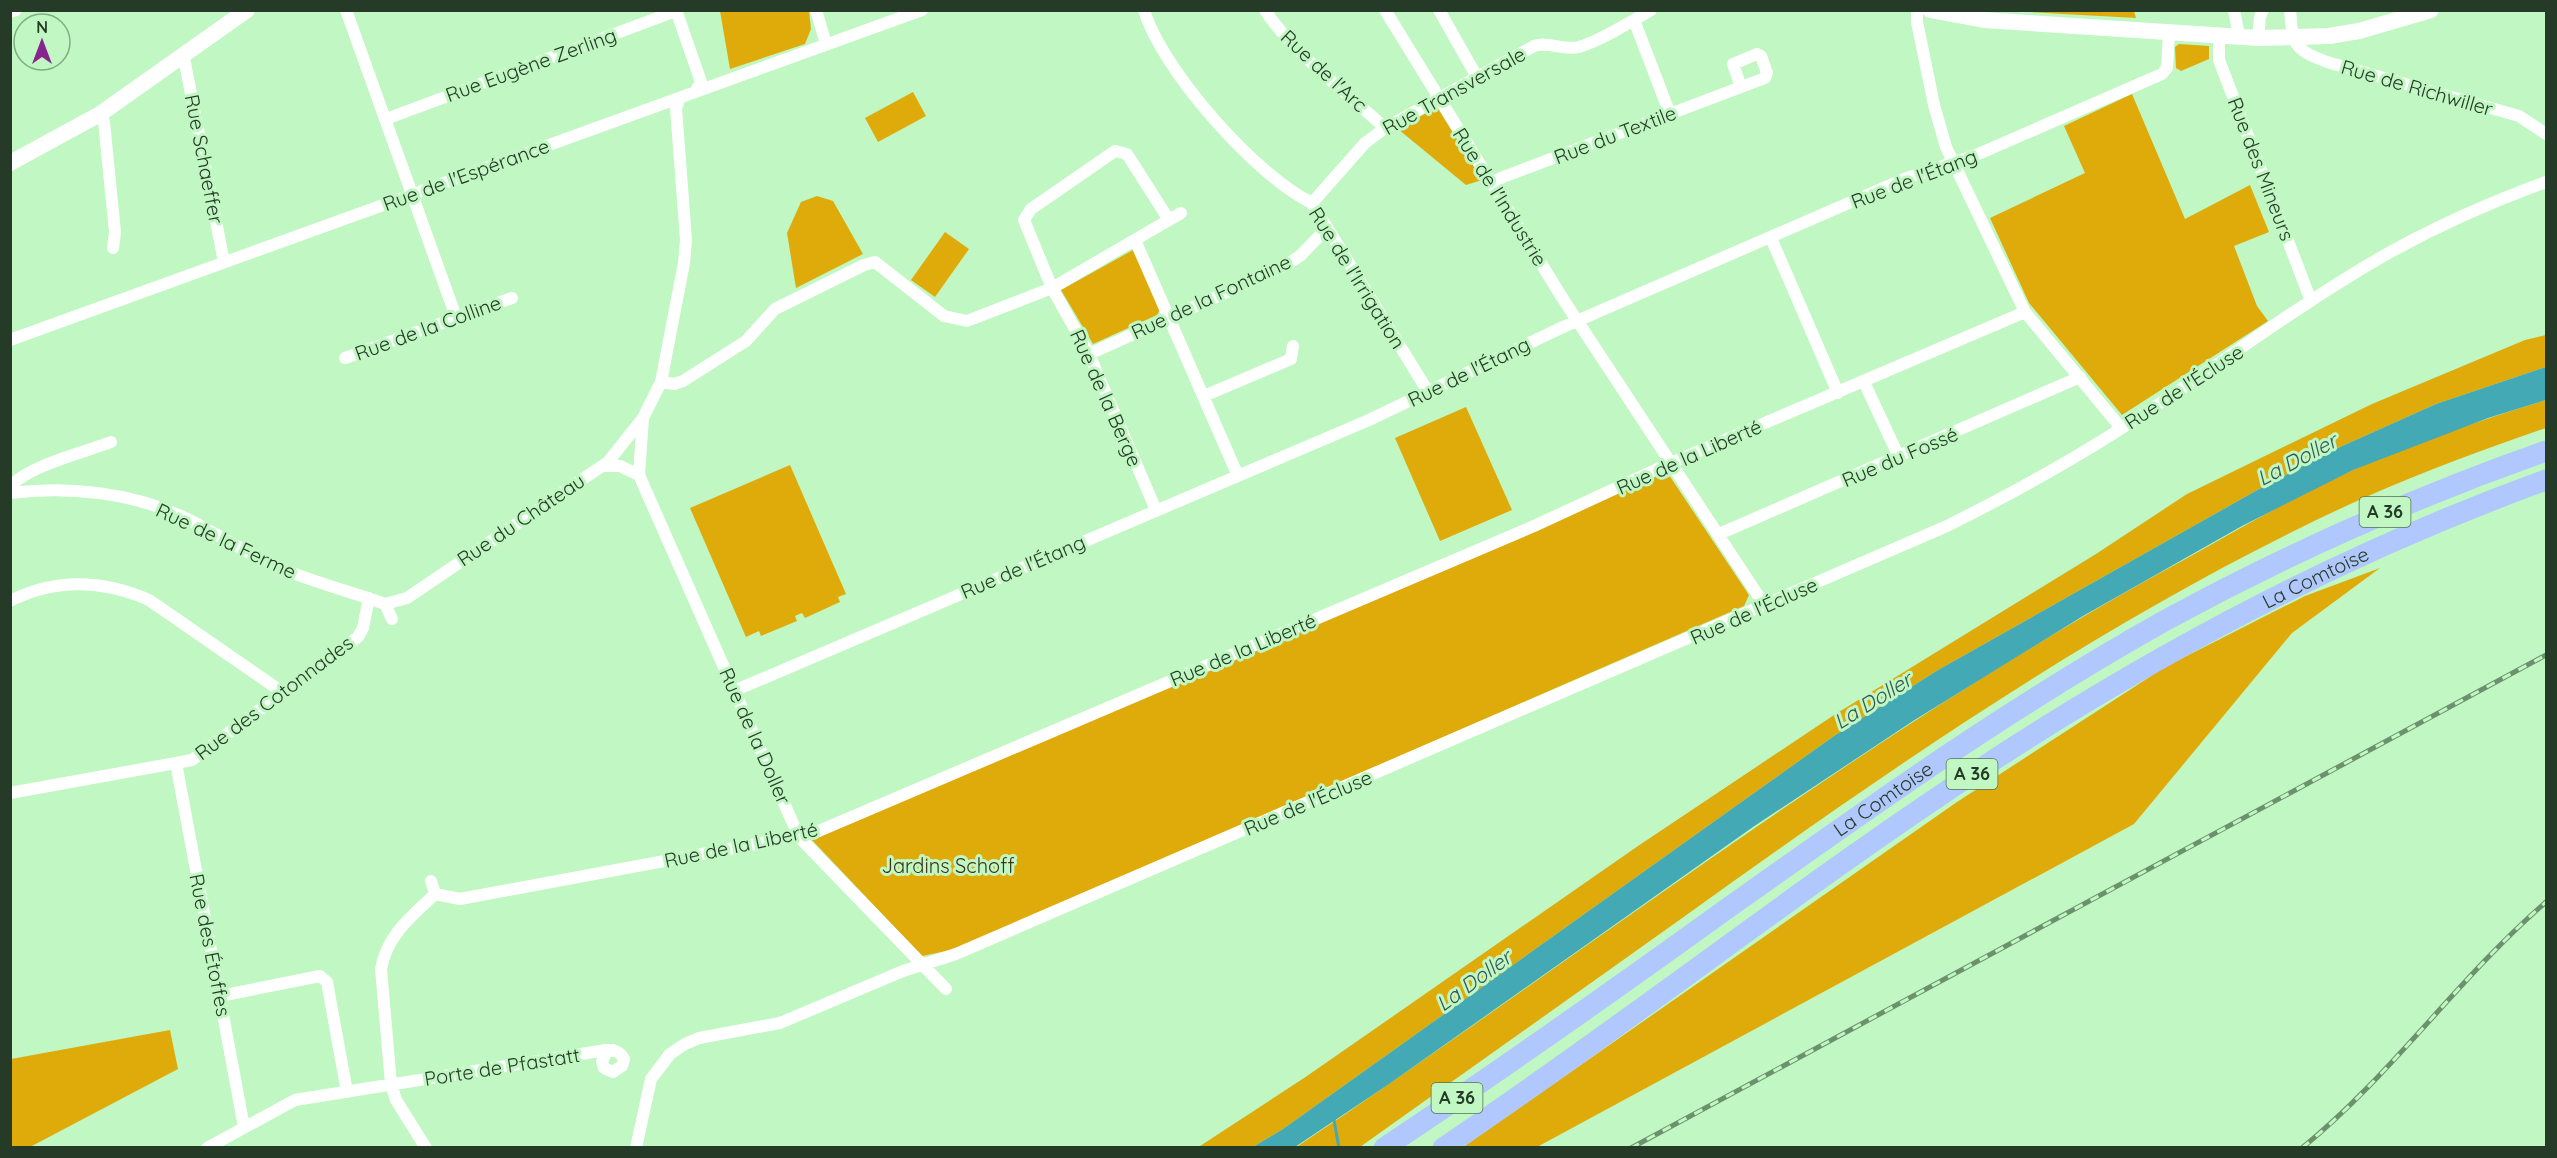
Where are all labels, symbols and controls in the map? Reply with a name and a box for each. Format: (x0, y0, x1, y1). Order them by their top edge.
north arrow (12, 12, 72, 72)
text: N (36, 17, 48, 37)
street label: Rue Eugène Zerling (442, 22, 620, 107)
street label: Rue de l'Arc (1276, 24, 1373, 117)
street label: Rue Transversale (1378, 41, 1530, 140)
street label: Rue de Richwiller (2338, 54, 2496, 121)
street label: Rue Schaeffer (180, 92, 229, 226)
street label: Rue des Mineurs (2223, 94, 2300, 244)
street label: Rue du Textile (1550, 100, 1679, 169)
street label: Rue de l'Industrie (1448, 123, 1553, 271)
street label: Rue de l'Espérance (379, 133, 553, 216)
street label: Rue de l'Étang (1847, 143, 1980, 214)
street label: Rue de l'Irrigation (1304, 202, 1411, 353)
street label: Rue de la Fontaine (1127, 249, 1295, 344)
street label: Rue de la Colline (351, 289, 504, 366)
street label: Rue de la Berge (1065, 325, 1148, 470)
street label: Rue de l'Étang (1404, 331, 1534, 412)
street label: Rue de l'Écluse (2119, 339, 2248, 434)
street label: Rue de la Liberté (1612, 413, 1765, 500)
street label: Rue du Fossé (1838, 421, 1962, 492)
water label: La Doller (2252, 426, 2344, 491)
street label: Rue du Château (452, 468, 589, 571)
street label: Rue de la Ferme (152, 497, 300, 584)
road number: A 36 (2360, 497, 2410, 527)
street label: Rue de l'Étang (957, 529, 1089, 604)
street label: La Comtoise (2258, 541, 2373, 614)
street label: Rue de l'Écluse (1686, 571, 1821, 650)
street label: Rue de la Liberté (1166, 607, 1320, 692)
street label: Rue des Cotonnades (190, 630, 358, 765)
street label: Rue de la Doller (714, 664, 797, 808)
water label: La Doller (1829, 665, 1919, 734)
street label: La Comtoise (1828, 756, 1937, 842)
road number: A 36 (1946, 759, 1998, 789)
street label: Rue de l'Écluse (1240, 764, 1376, 841)
street label: Rue de la Liberté (662, 816, 820, 873)
park label: Jardins Schoff (881, 853, 1015, 878)
street label: Rue des Étoffes (184, 871, 237, 1018)
water label: La Doller (1431, 942, 1519, 1016)
street label: Porte de Pfastatt (422, 1042, 582, 1091)
road number: A 36 (1432, 1083, 1482, 1113)

